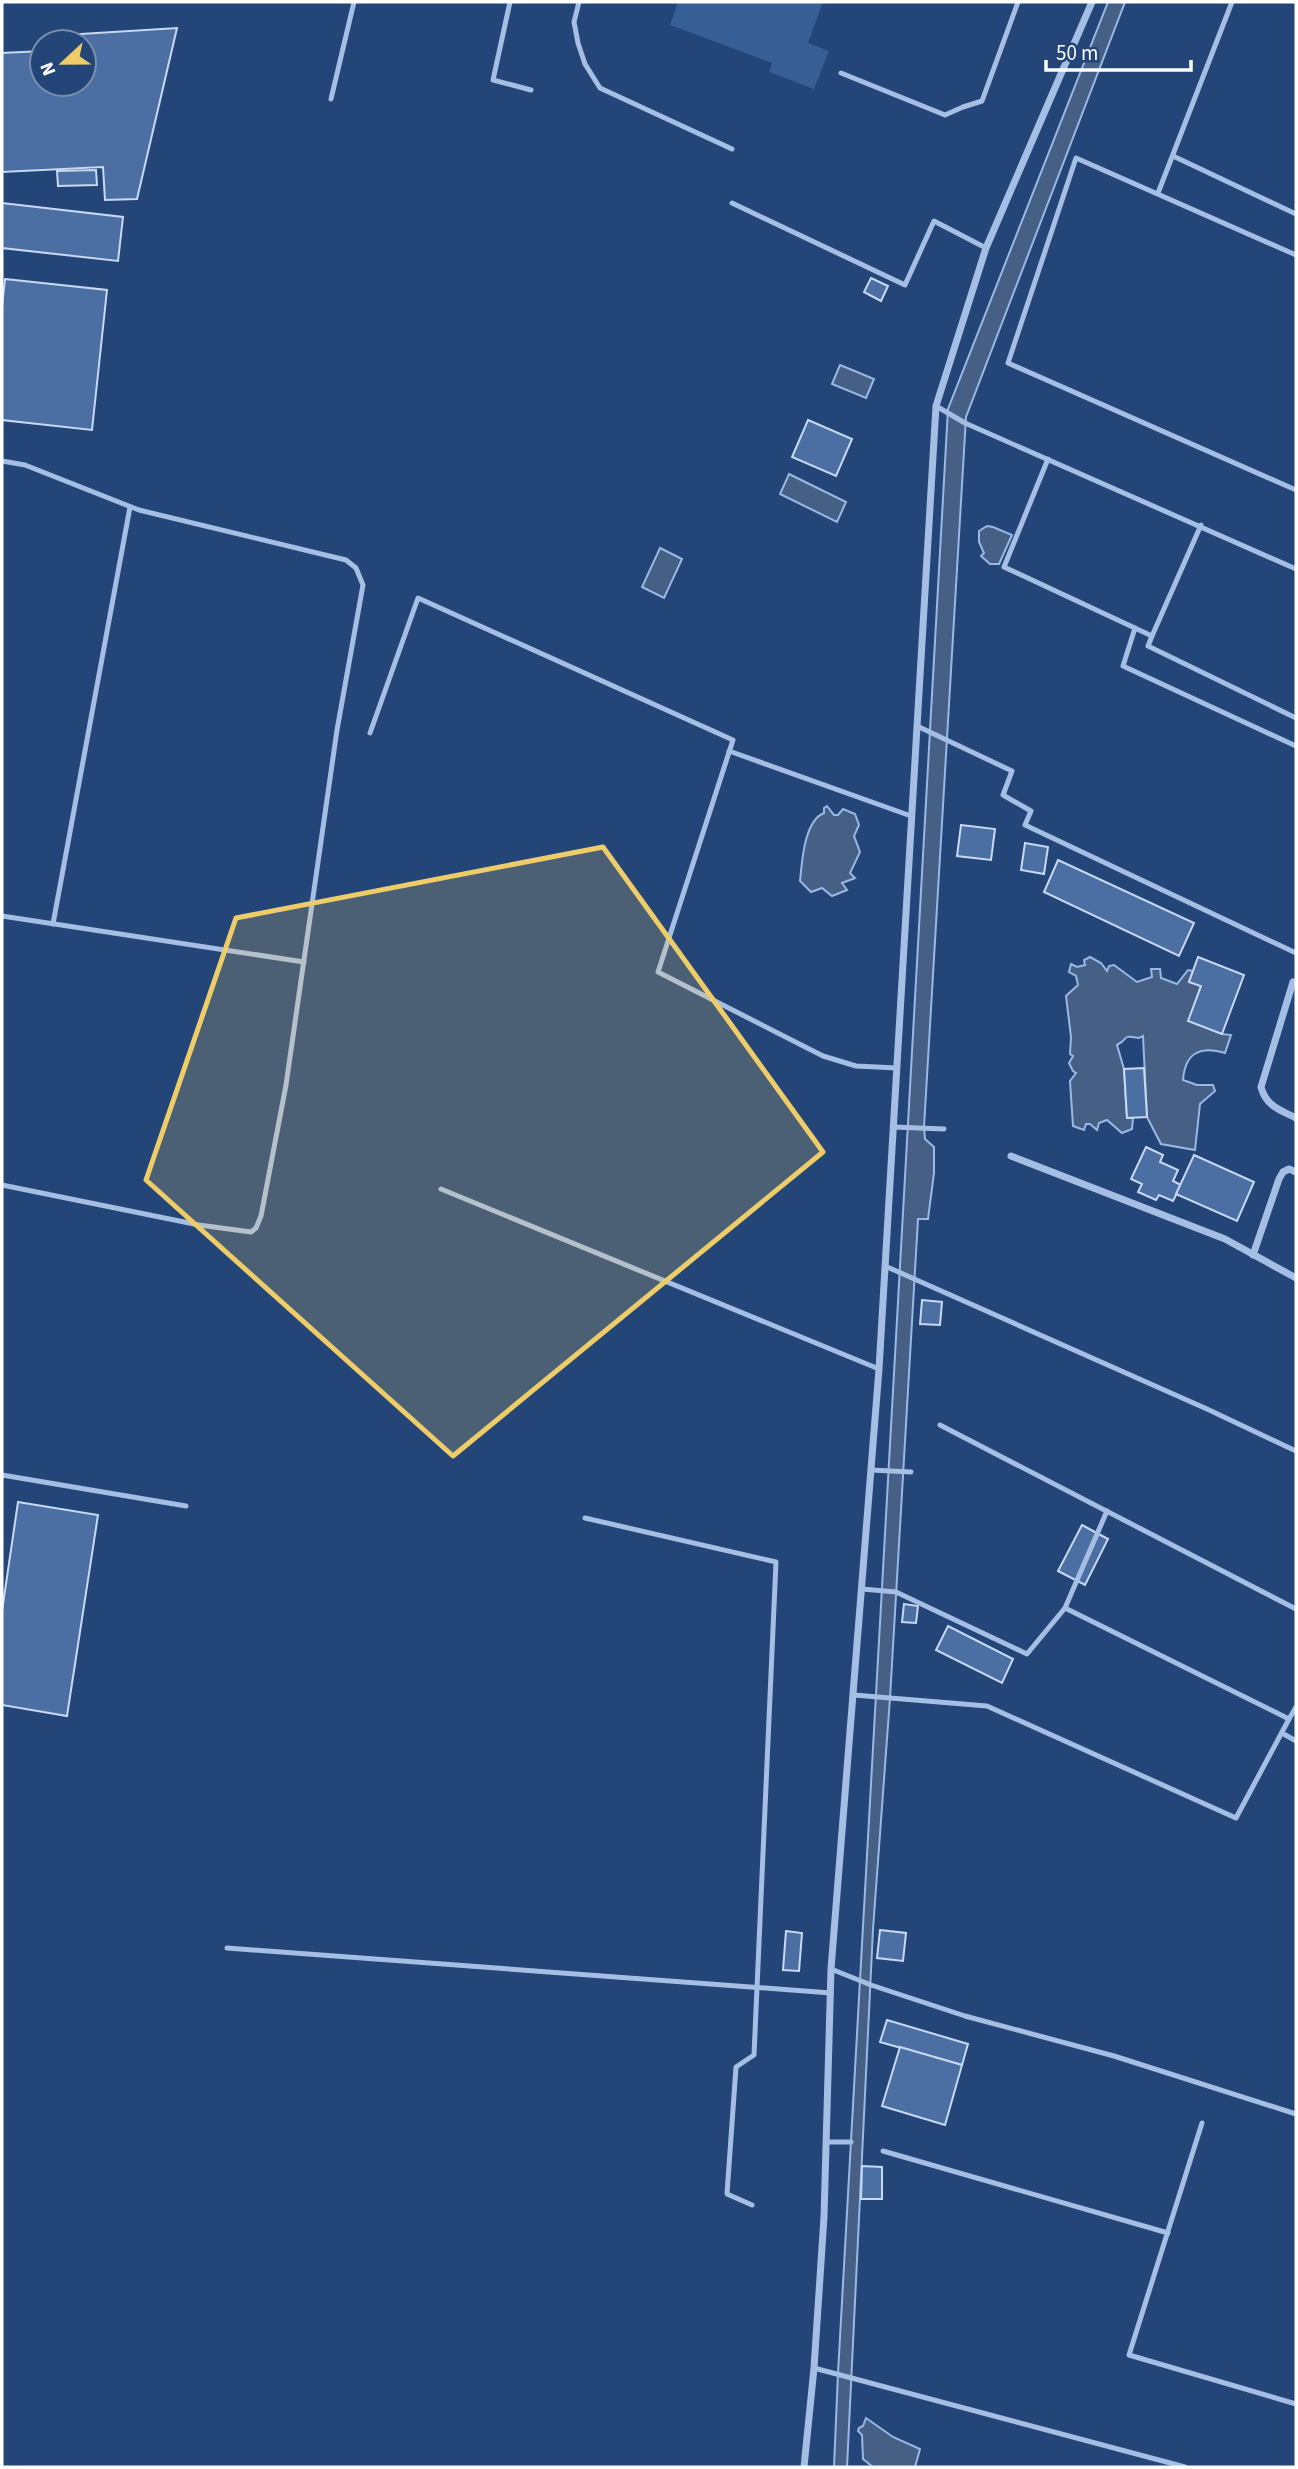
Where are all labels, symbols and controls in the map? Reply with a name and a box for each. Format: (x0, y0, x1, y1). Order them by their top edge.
north arrow (28, 28, 98, 98)
scale bar (1046, 28, 1191, 72)
text: 50 m (1056, 38, 1098, 68)
text: N (34, 58, 64, 80)

